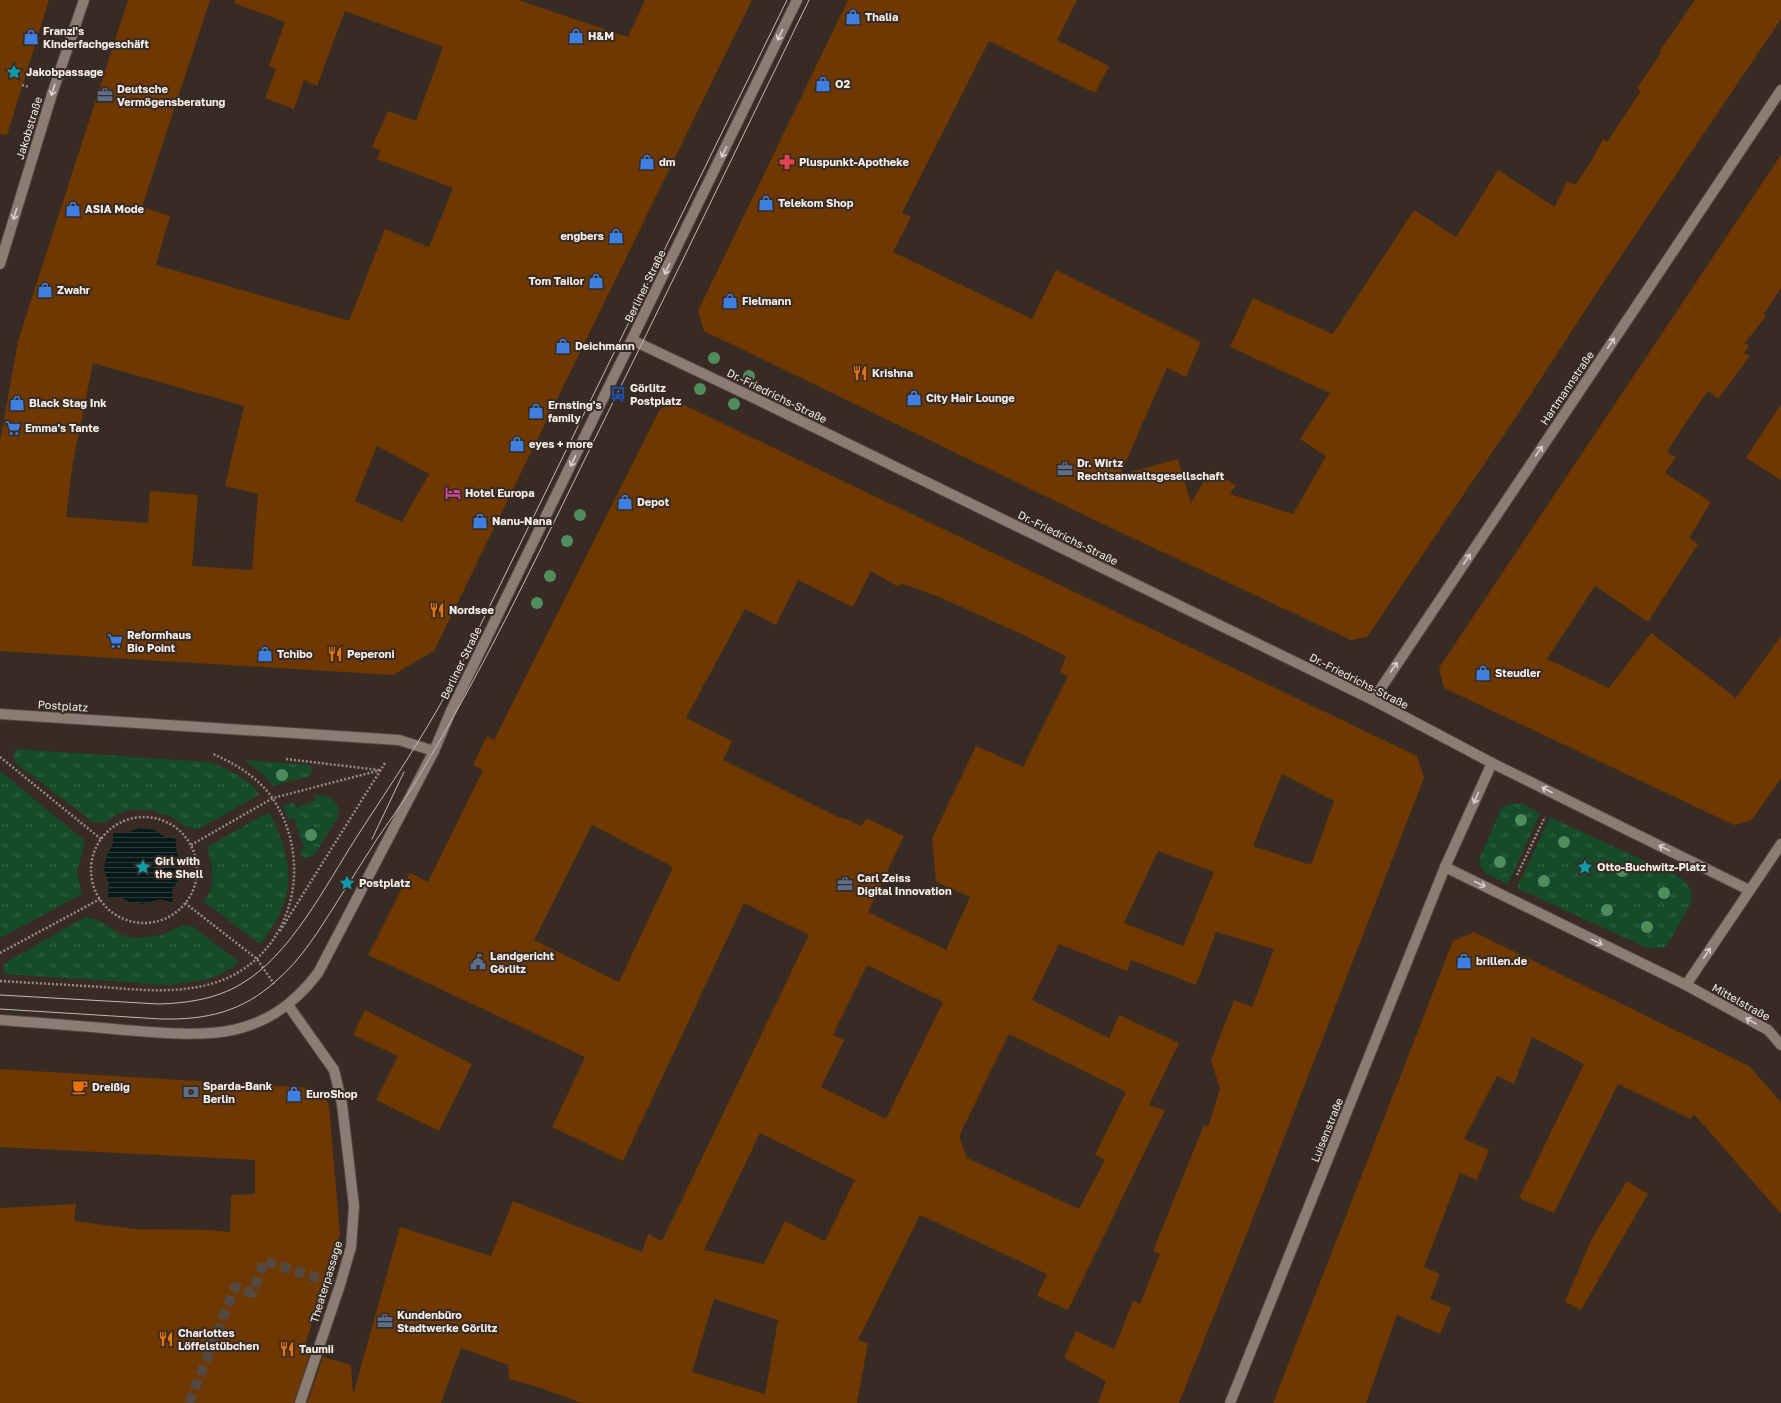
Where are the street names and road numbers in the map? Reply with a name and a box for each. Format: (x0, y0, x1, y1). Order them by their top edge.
street label: Jakobstraße (13, 95, 44, 161)
street label: Berliner Straße (621, 247, 668, 324)
street label: Hartmannstraße (1537, 348, 1596, 427)
street label: Dr.-Friedrichs-Straße (725, 366, 829, 425)
street label: Dr.-Friedrichs-Straße (1016, 508, 1120, 567)
street label: Berliner Straße (437, 624, 484, 701)
street label: Dr.-Friedrichs-Straße (1308, 650, 1411, 711)
street label: Postplatz (37, 697, 89, 714)
street label: Mittelstraße (1710, 980, 1773, 1023)
street label: Luisenstraße (1308, 1096, 1345, 1164)
street label: Theaterpassage (307, 1239, 344, 1324)

